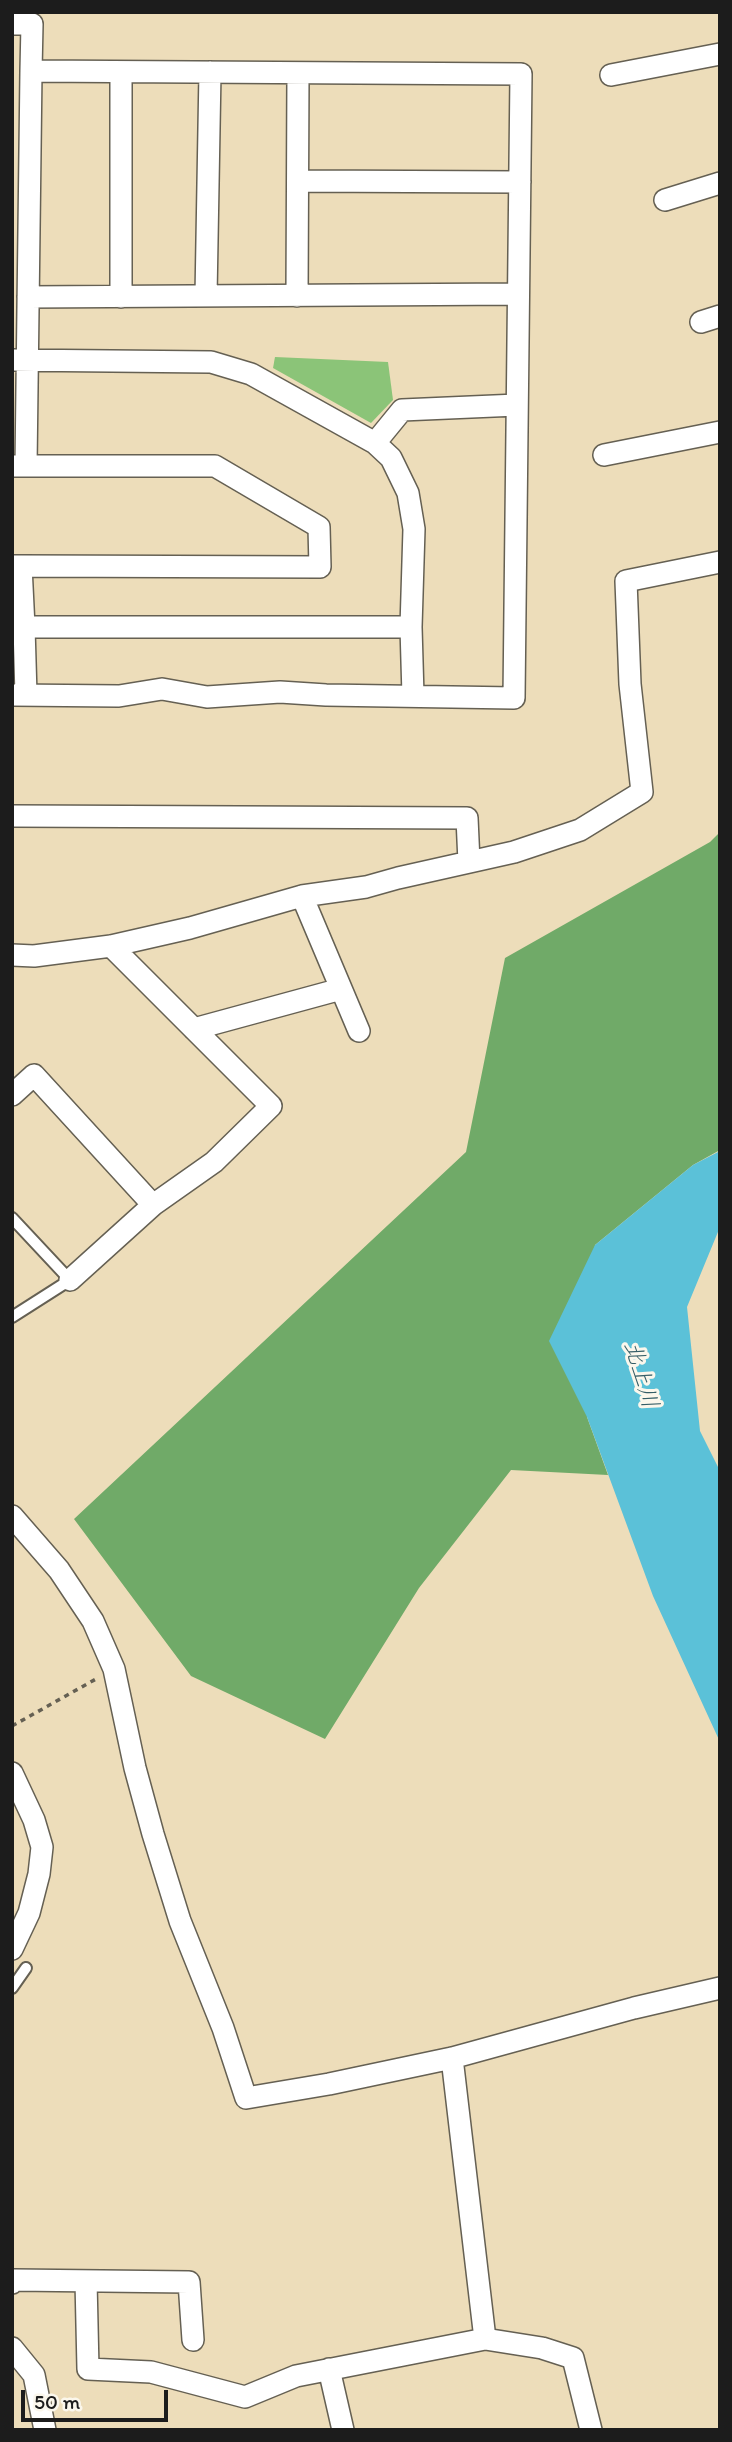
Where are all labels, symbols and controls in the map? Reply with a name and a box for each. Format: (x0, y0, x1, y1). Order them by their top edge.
water label: 北上川 (617, 1338, 663, 1412)
scale bar (24, 2376, 172, 2420)
text: 50 m (34, 2389, 80, 2414)

